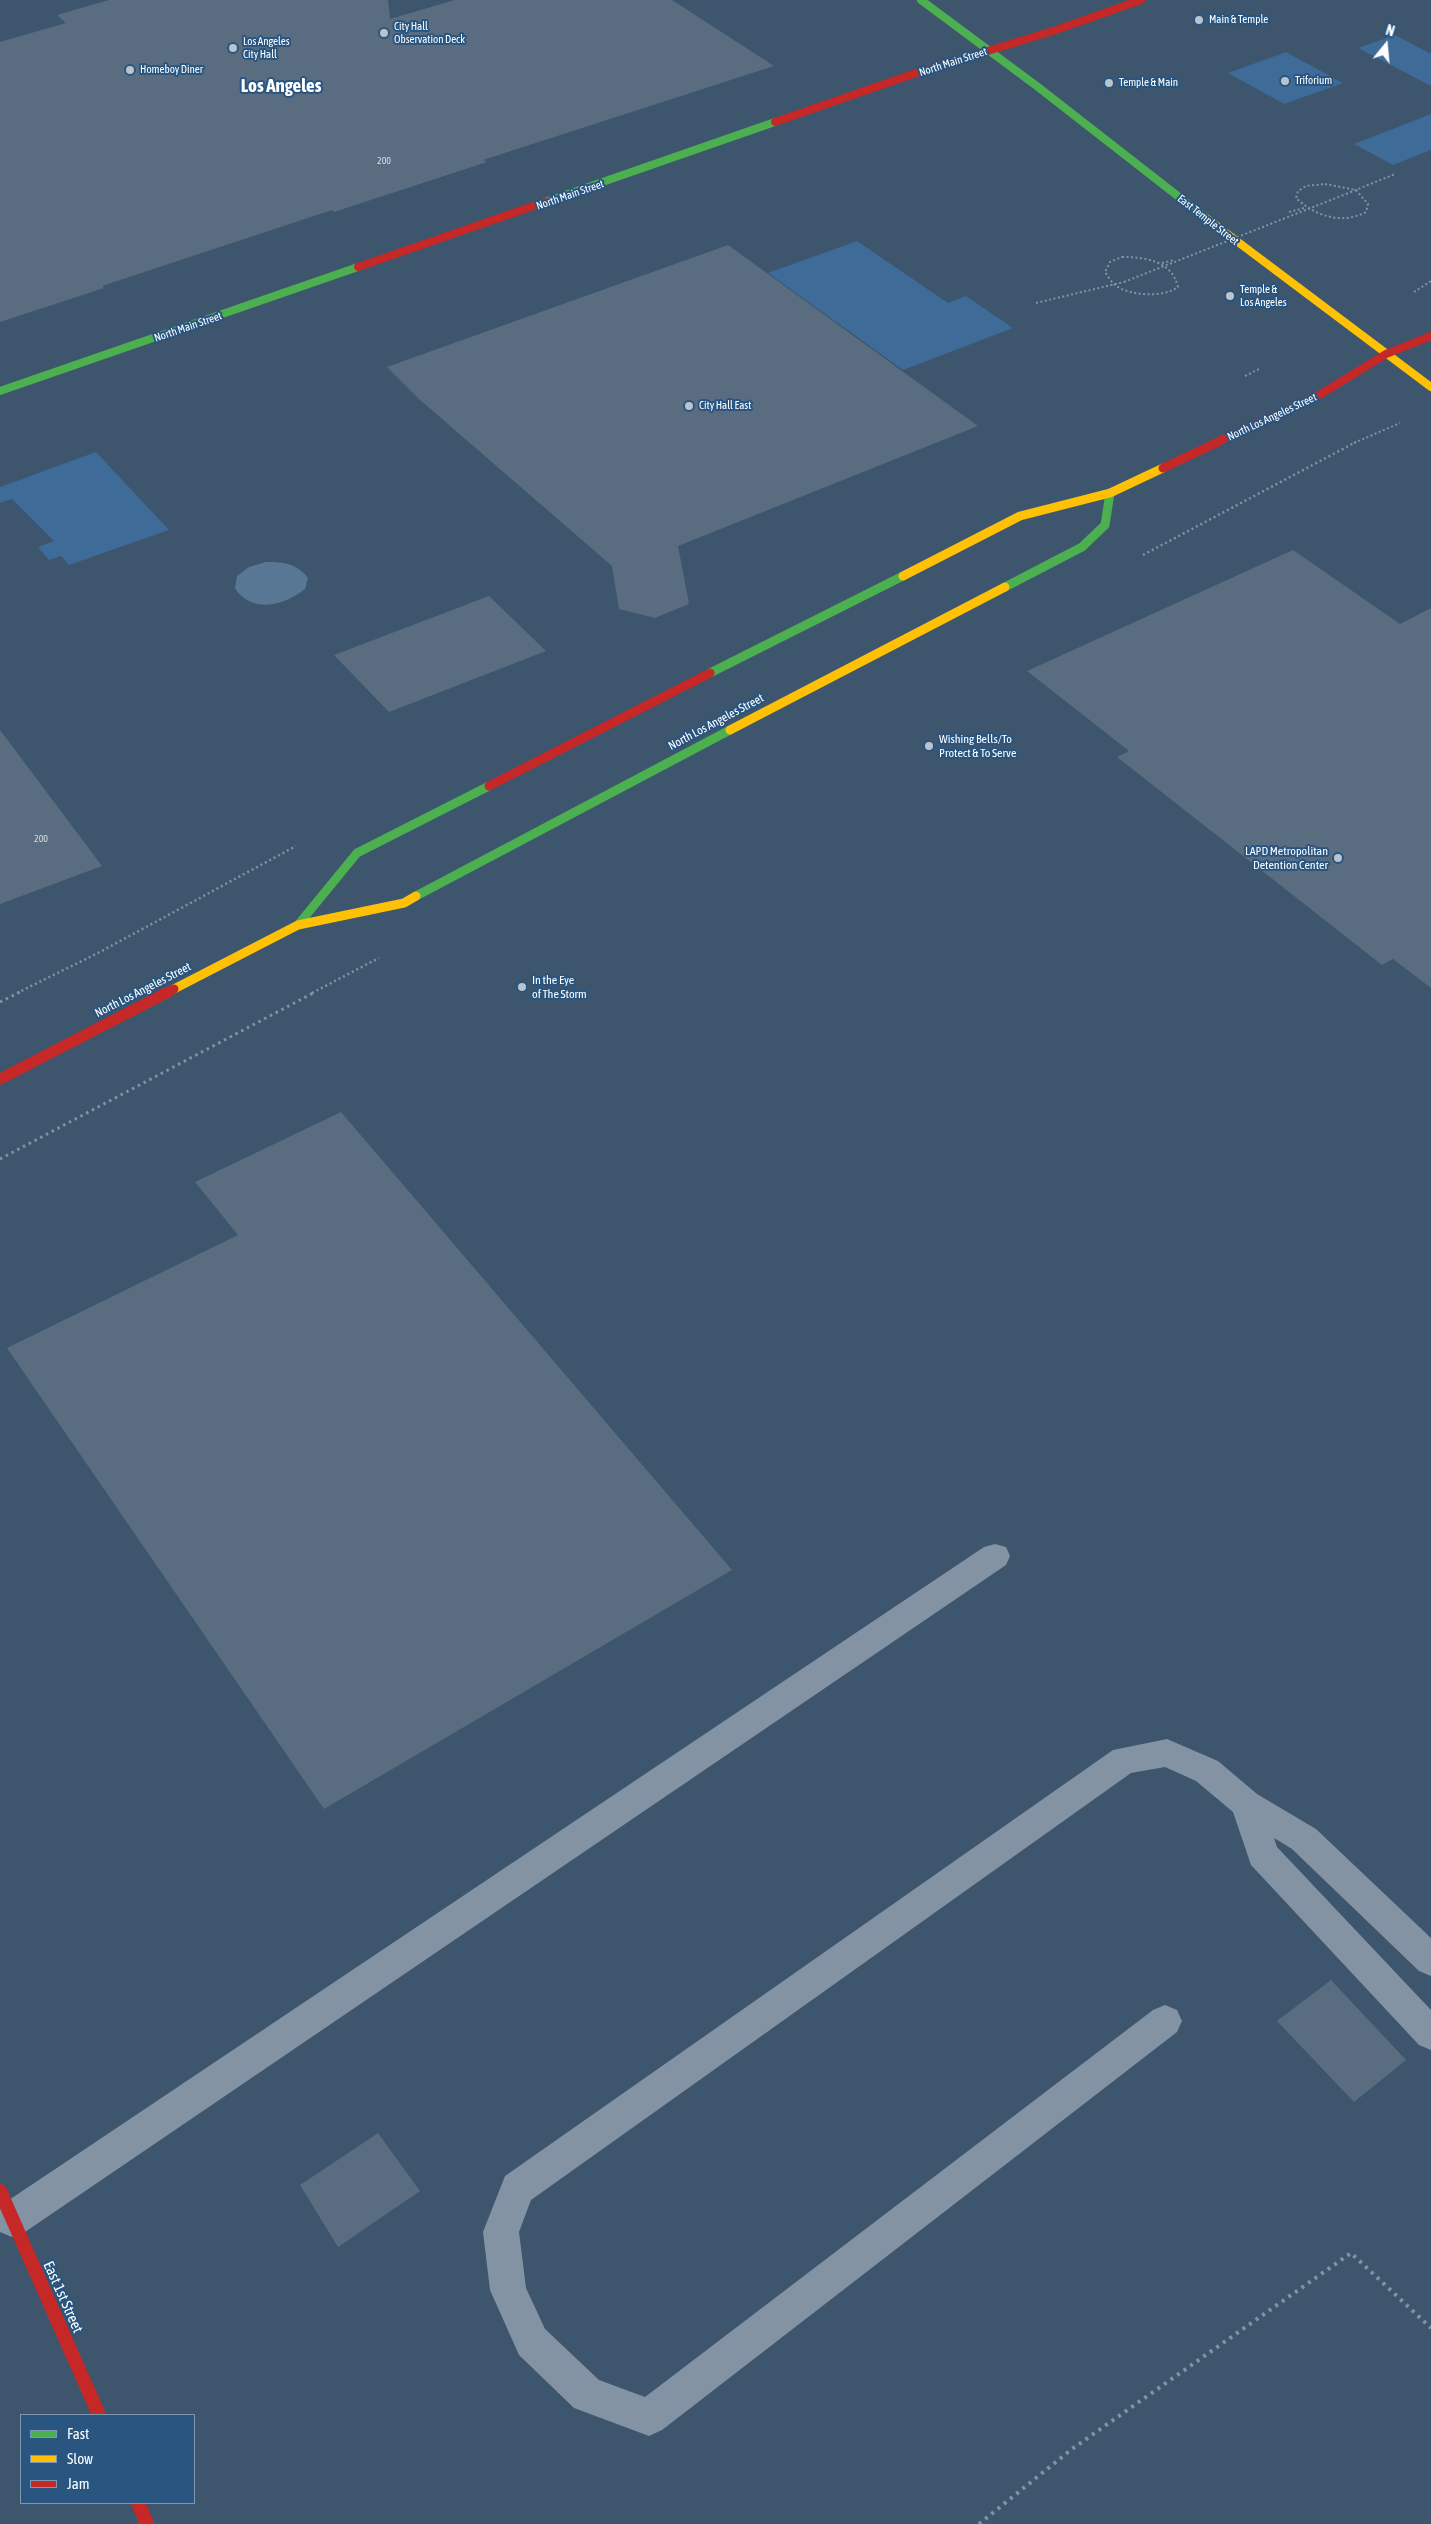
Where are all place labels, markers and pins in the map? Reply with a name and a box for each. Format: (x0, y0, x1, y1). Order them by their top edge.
place label: Main & Temple (1209, 13, 1268, 27)
marker: Main & Temple (1193, 14, 1205, 26)
place label: City Hall Observation Deck (394, 20, 465, 46)
marker: City Hall Observation Deck (378, 27, 390, 39)
place label: Los Angeles City Hall (243, 35, 290, 61)
marker: Los Angeles City Hall (227, 42, 239, 54)
place label: Homeboy Diner (140, 63, 203, 77)
marker: Homeboy Diner (124, 64, 136, 76)
place label: Triforium (1295, 74, 1332, 88)
marker: Triforium (1279, 75, 1291, 87)
place label: Temple & Main (1119, 76, 1178, 90)
marker: Temple & Main (1103, 77, 1115, 89)
place label: Temple & Los Angeles (1240, 283, 1287, 309)
marker: Temple & Los Angeles (1224, 290, 1236, 302)
place label: City Hall East (699, 399, 751, 413)
marker: City Hall East (683, 400, 695, 412)
place label: Wishing Bells/To Protect & To Serve (939, 732, 1016, 760)
marker: Wishing Bells/To Protect & To Serve (923, 740, 935, 752)
place label: LAPD Metropolitan Detention Center (1245, 844, 1328, 872)
marker: LAPD Metropolitan Detention Center (1332, 852, 1344, 864)
place label: In the Eye of The Storm (532, 973, 587, 1001)
marker: In the Eye of The Storm (516, 981, 528, 993)

